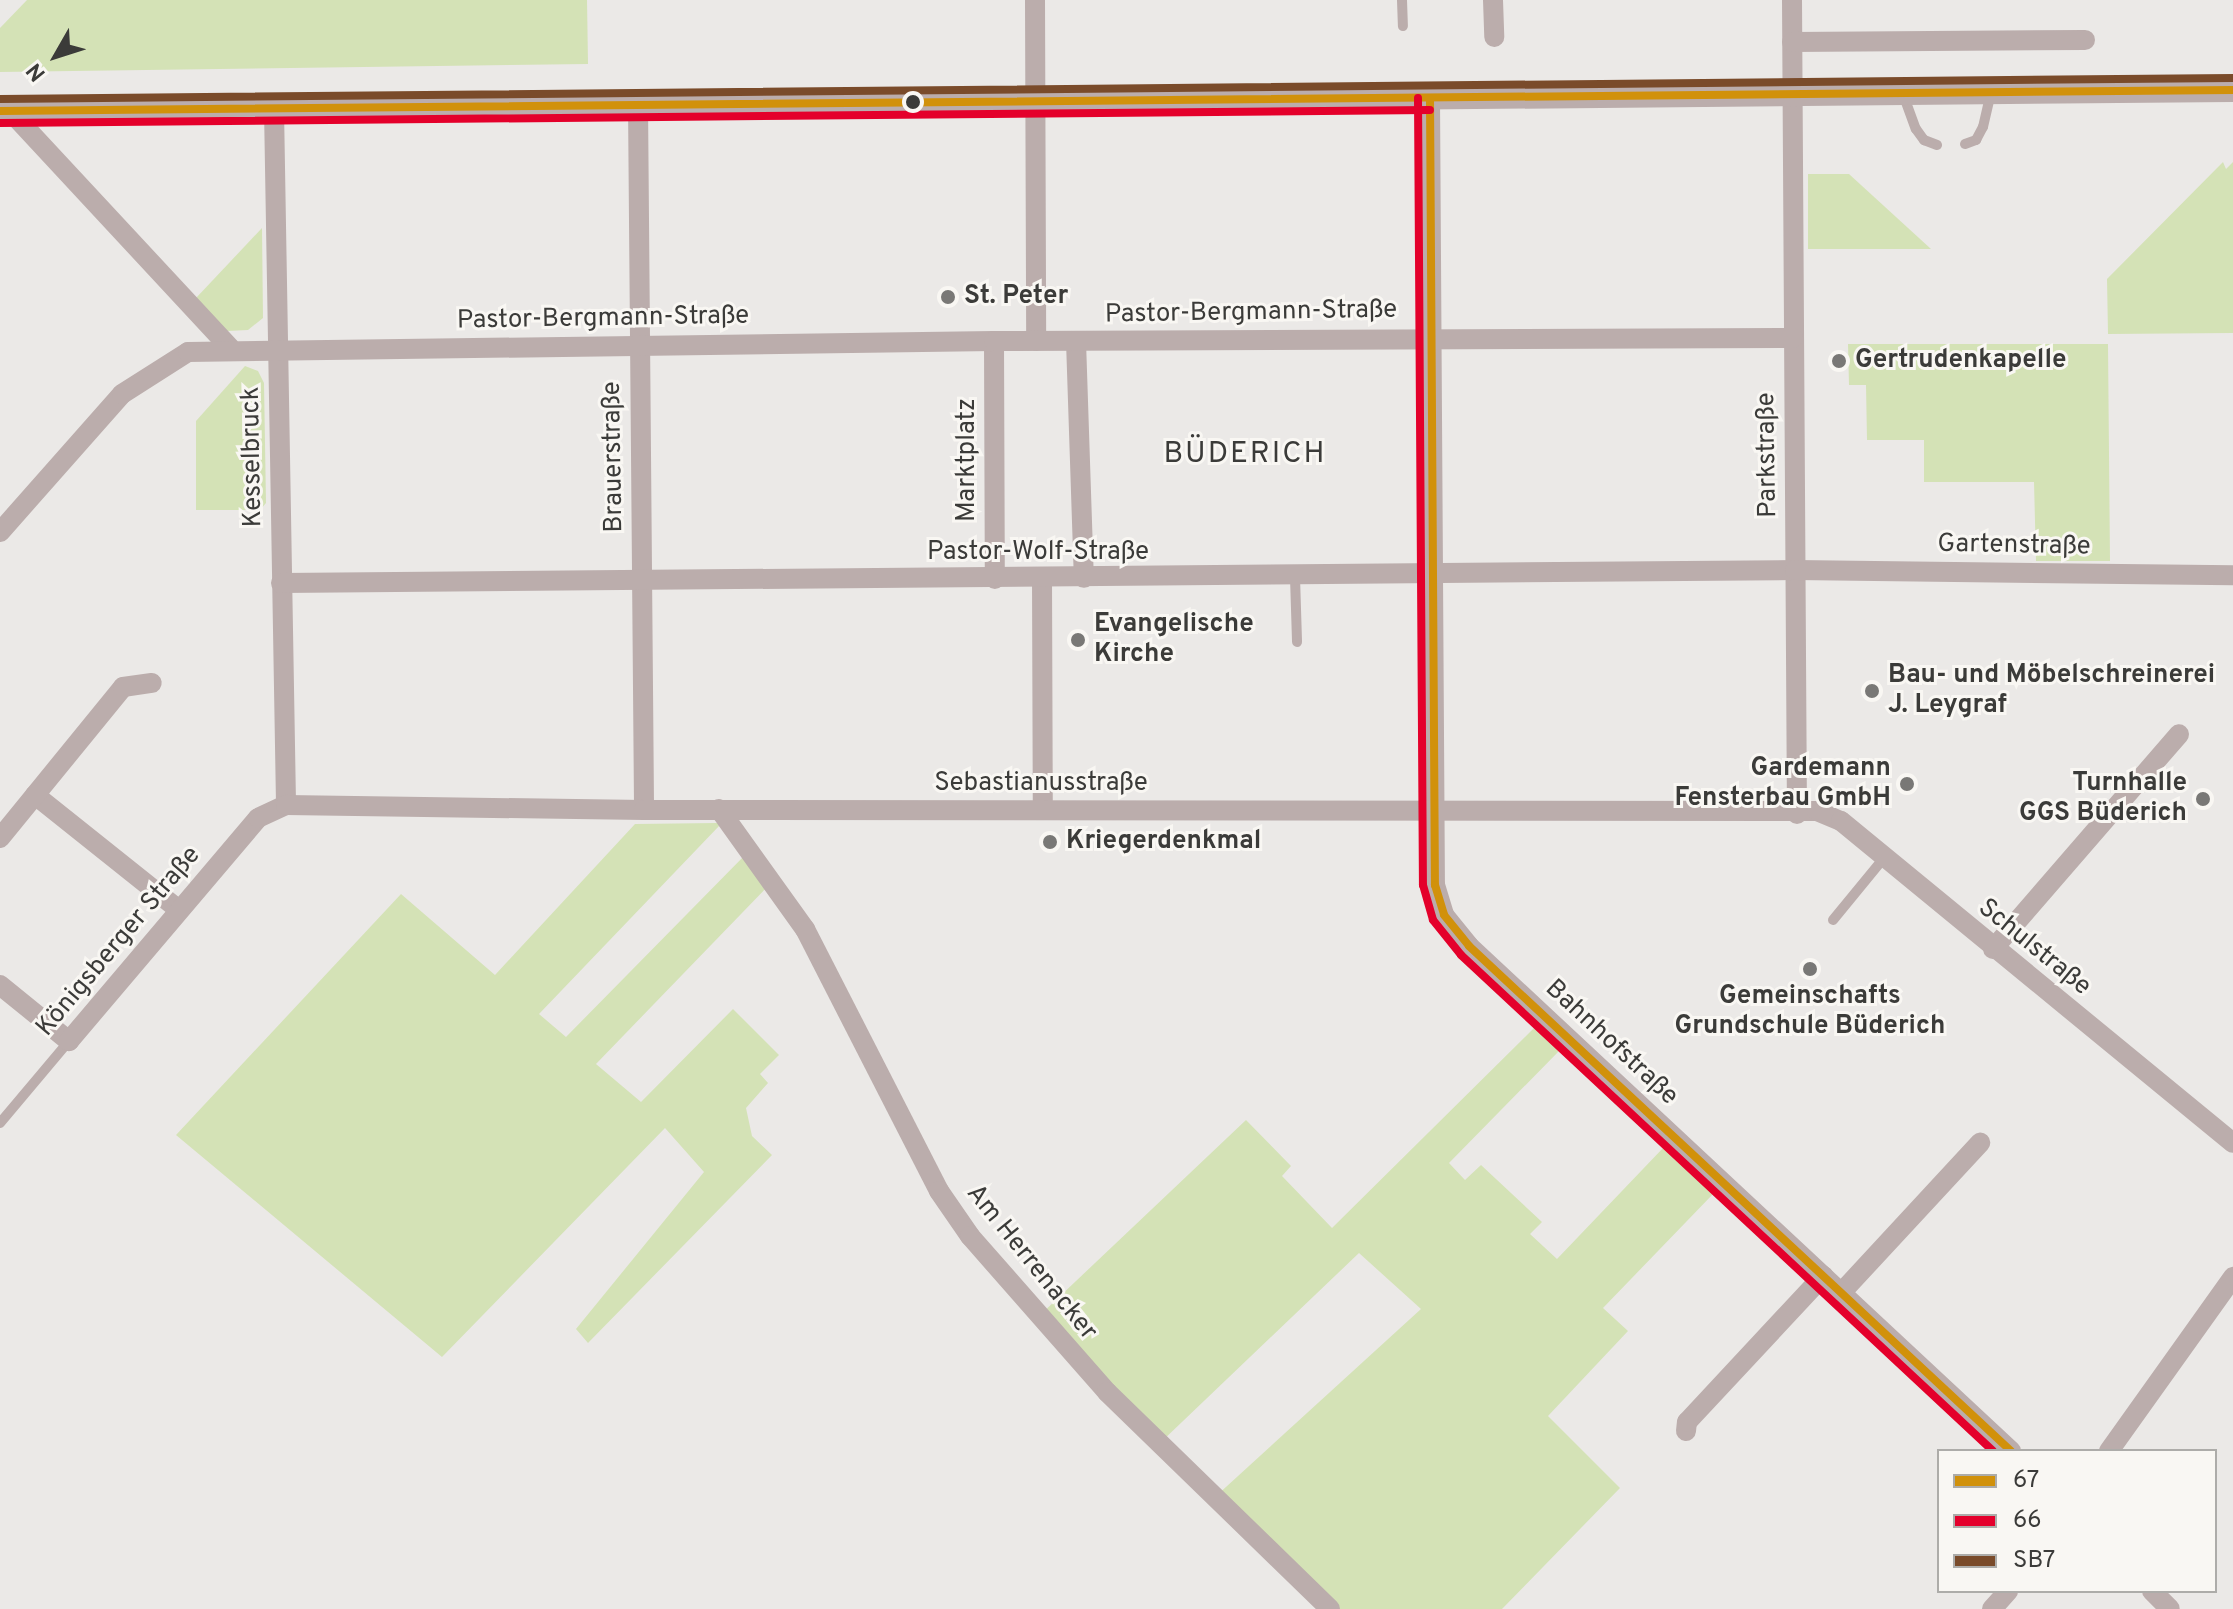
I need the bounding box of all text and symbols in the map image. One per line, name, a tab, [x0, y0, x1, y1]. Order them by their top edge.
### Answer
north arrow	[16, 16, 96, 96]
text: N	[22, 57, 52, 86]
unlabelled marker	[905, 94, 921, 110]
place label: St. Peter	[964, 281, 1068, 313]
marker: St. Peter	[939, 288, 957, 306]
street label: Pastor-Bergmann-Straße	[1105, 295, 1397, 331]
street label: Pastor-Bergmann-Straße	[457, 301, 749, 337]
place label: Gertrudenkapelle	[1855, 345, 2066, 377]
marker: Gertrudenkapelle	[1830, 352, 1848, 370]
street label: Brauerstraße	[597, 381, 631, 533]
street label: Kesselbruck	[236, 386, 270, 528]
street label: Parkstraße	[1751, 392, 1785, 518]
street label: Marktplatz	[952, 398, 984, 522]
district label: BÜDERICH	[1164, 437, 1326, 473]
street label: Gartenstraße	[1937, 529, 2091, 563]
street label: Pastor-Wolf-Straße	[927, 537, 1149, 569]
place label: Evangelische Kirche	[1094, 609, 1254, 670]
marker: Evangelische Kirche	[1069, 631, 1087, 649]
place label: Bau- und Möbelschreinerei J. Leygraf	[1888, 660, 2215, 722]
marker: Bau- und Möbelschreinerei J. Leygraf	[1863, 682, 1881, 700]
place label: Gardemann Fensterbau GmbH	[1675, 753, 1891, 814]
street label: Sebastianusstraße	[934, 768, 1148, 800]
place label: Turnhalle GGS Büderich	[2019, 768, 2187, 830]
marker: Gardemann Fensterbau GmbH	[1898, 775, 1916, 793]
marker: Turnhalle GGS Büderich	[2194, 790, 2212, 808]
place label: Kriegerdenkmal	[1066, 826, 1261, 858]
marker: Kriegerdenkmal	[1041, 833, 1059, 851]
street label: Königsberger Straße	[30, 841, 208, 1043]
street label: Schulstraße	[1971, 893, 2097, 1003]
marker: Gemeinschafts Grundschule Büderich	[1801, 960, 1819, 978]
street label: Bahnhofstraße	[1538, 974, 1684, 1112]
place label: Gemeinschafts Grundschule Büderich	[1675, 981, 1945, 1042]
street label: Am Herrenacker	[959, 1179, 1103, 1347]
legend	[1937, 1449, 2217, 1593]
text: 67	[2013, 1466, 2039, 1496]
text: 66	[2013, 1506, 2042, 1536]
text: SB7	[2013, 1546, 2055, 1576]

